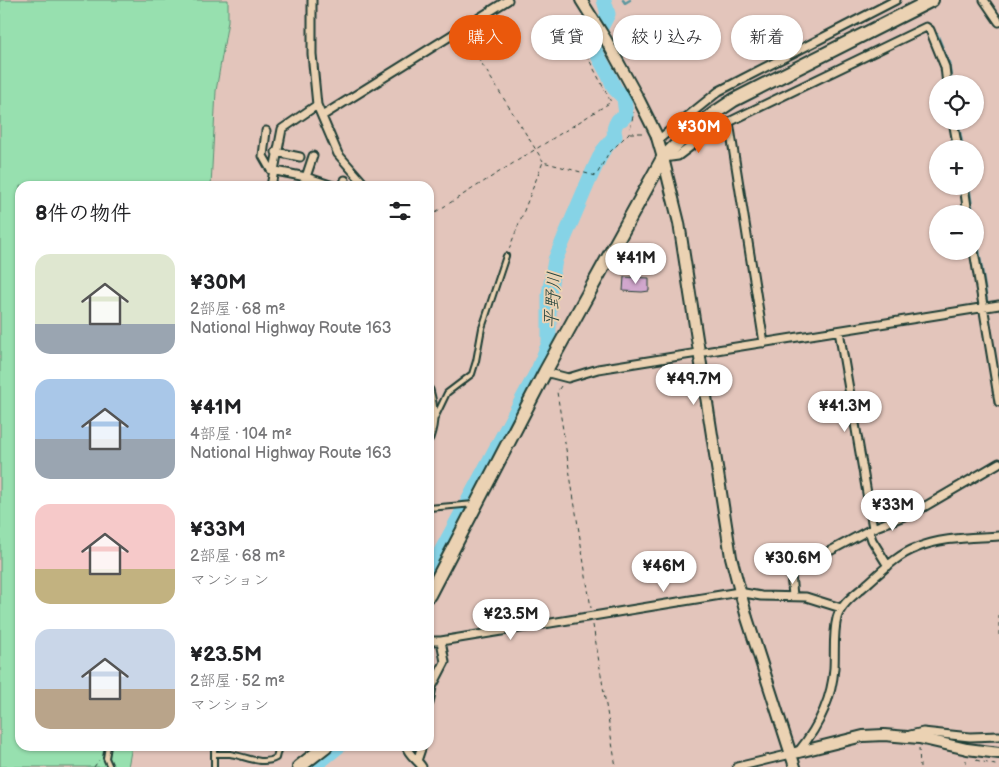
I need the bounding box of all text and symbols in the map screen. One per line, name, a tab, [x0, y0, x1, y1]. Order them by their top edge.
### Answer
chip: 購入	[449, 15, 521, 60]
chip: 賃貸	[531, 15, 603, 60]
chip: 絞り込み	[613, 15, 721, 60]
chip: 新着	[731, 15, 803, 60]
map controls	[929, 75, 984, 260]
button: locate	[929, 75, 984, 130]
pin: ¥30M	[669, 112, 729, 154]
text: ¥30M	[678, 118, 720, 137]
button: +	[929, 140, 984, 195]
icon: filters	[386, 197, 414, 225]
text: 8件の物件	[35, 201, 132, 226]
button: −	[929, 205, 984, 260]
pin: ¥41M	[606, 242, 666, 285]
text: ¥41M	[616, 249, 656, 268]
text: ¥30M	[190, 270, 246, 295]
water label: 平野川	[540, 271, 567, 329]
icon: home	[75, 274, 135, 334]
text: 2部屋 · 68 m²	[190, 300, 285, 319]
text: National Highway Route 163	[190, 319, 392, 338]
pin: ¥49.7M	[653, 364, 735, 406]
text: ¥49.7M	[667, 370, 721, 389]
pin: ¥41.3M	[804, 390, 886, 433]
text: ¥41M	[190, 395, 242, 420]
text: ¥41.3M	[819, 397, 871, 416]
icon: home	[75, 399, 135, 459]
text: 4部屋 · 104 m²	[190, 425, 292, 444]
text: National Highway Route 163	[190, 444, 392, 463]
pin: ¥33M	[863, 490, 923, 532]
text: ¥33M	[872, 496, 914, 515]
text: ¥33M	[190, 517, 246, 542]
icon: home	[75, 524, 135, 584]
pin: ¥30.6M	[752, 542, 834, 585]
text: 2部屋 · 68 m²	[190, 547, 285, 566]
text: ¥30.6M	[765, 549, 821, 568]
pin: ¥46M	[634, 550, 694, 593]
text: ¥46M	[643, 557, 685, 576]
text: マンション	[190, 571, 269, 590]
pin: ¥23.5M	[470, 598, 552, 641]
text: ¥23.5M	[484, 605, 538, 624]
text: ¥23.5M	[190, 642, 262, 667]
icon: home	[75, 649, 135, 709]
text: 2部屋 · 52 m²	[190, 672, 285, 691]
text: マンション	[190, 696, 269, 715]

